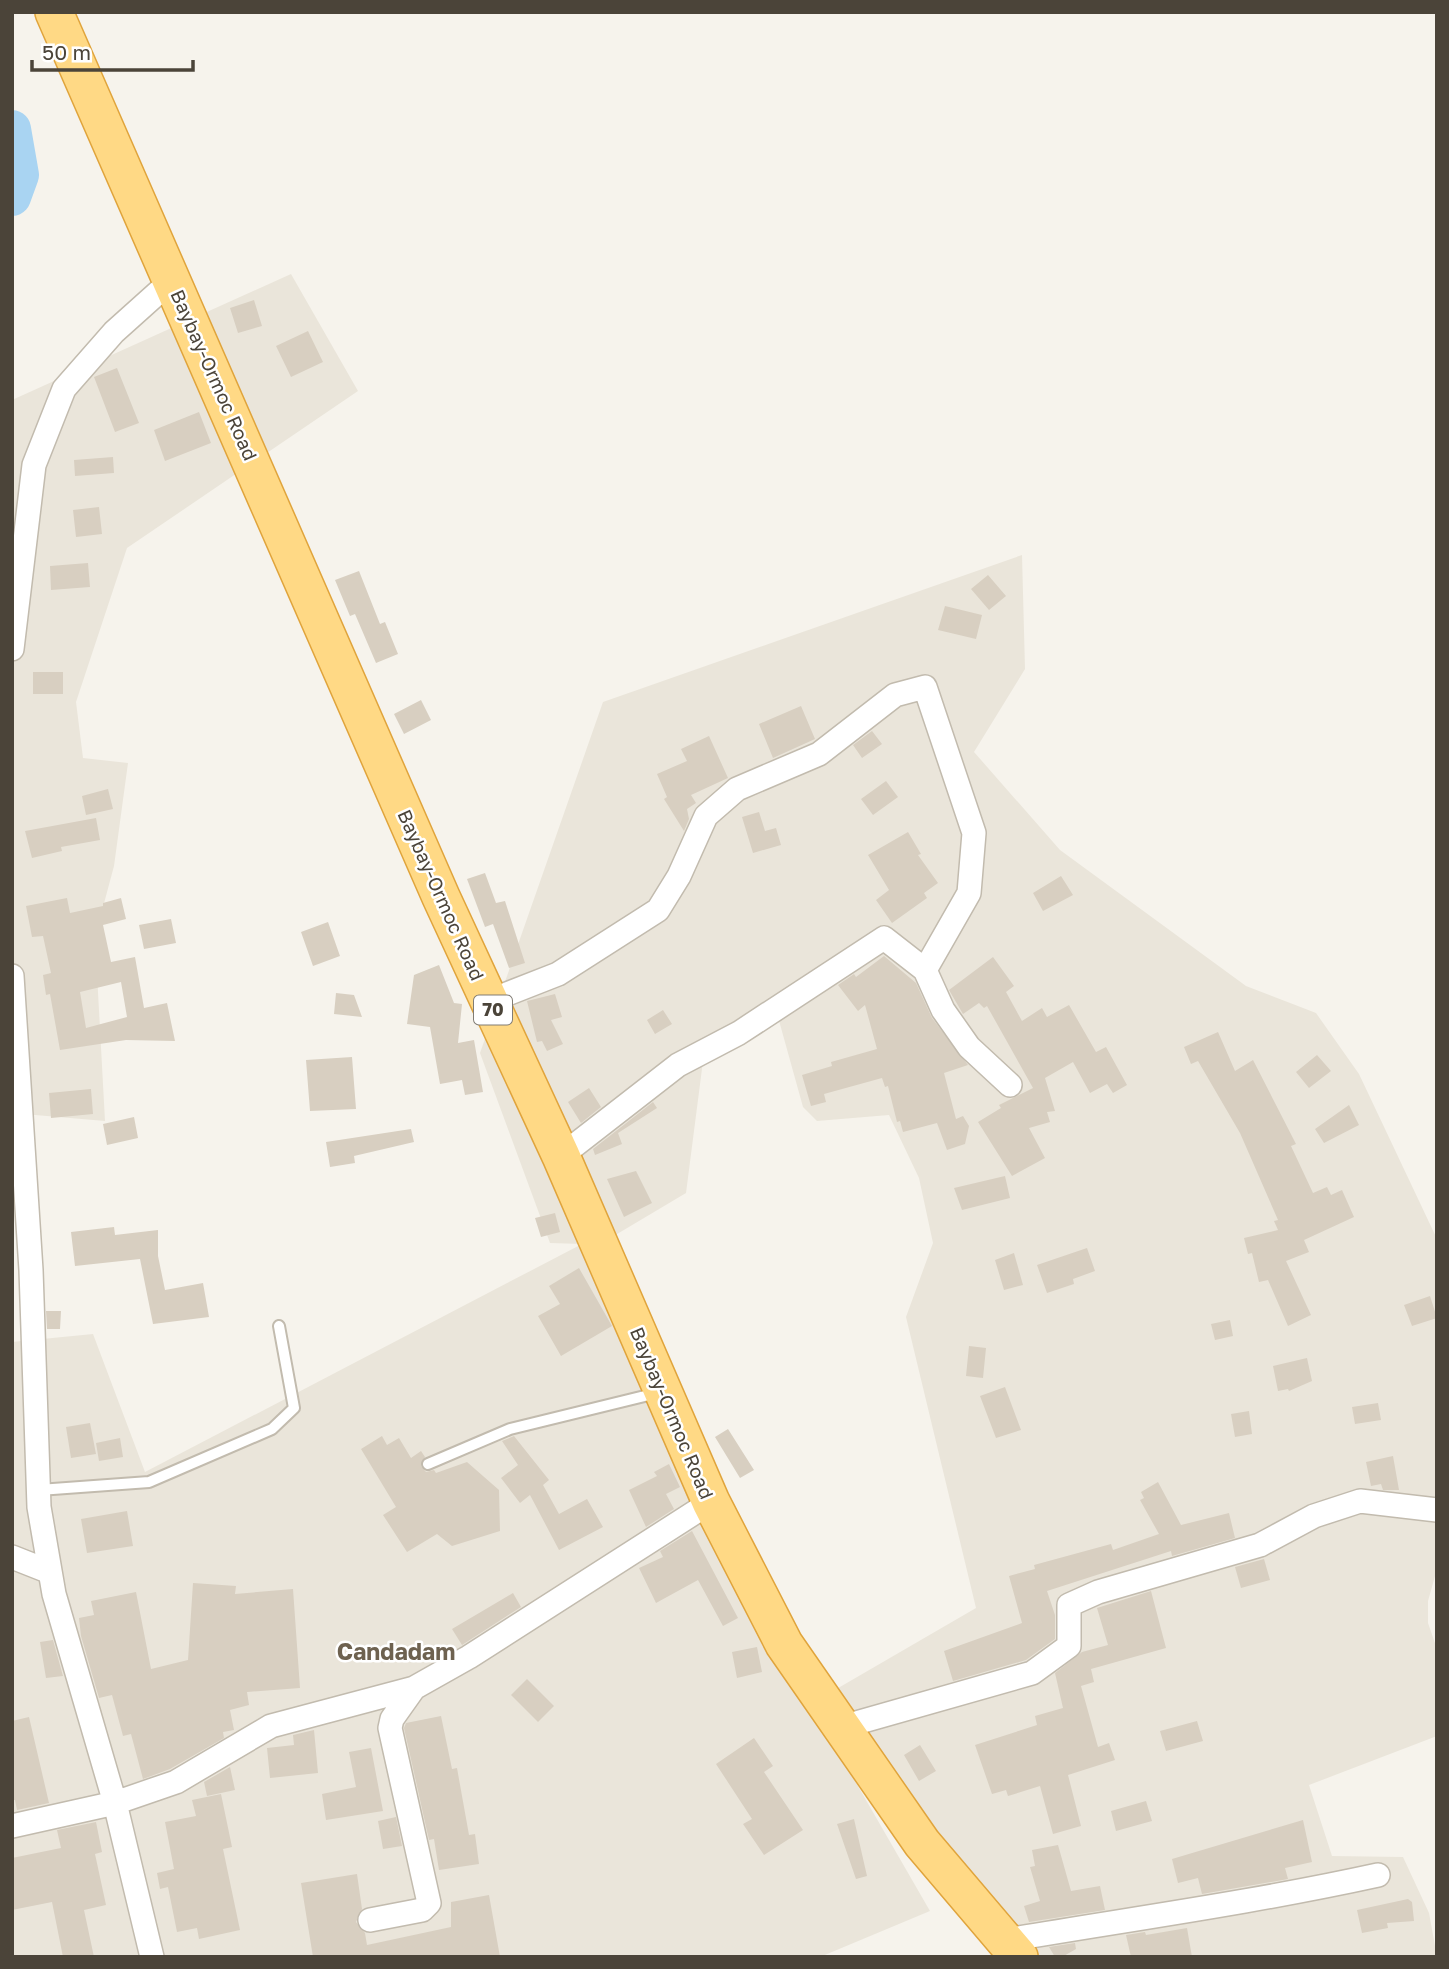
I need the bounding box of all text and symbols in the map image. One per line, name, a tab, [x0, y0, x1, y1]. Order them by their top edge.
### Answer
scale bar	[32, 28, 192, 72]
text: 50 m	[42, 39, 91, 65]
street label: Baybay-Ormoc Road	[166, 286, 263, 464]
street label: Baybay-Ormoc Road	[393, 806, 490, 984]
road number: 70	[474, 995, 512, 1024]
street label: Baybay-Ormoc Road	[626, 1323, 719, 1502]
district label: Candadam	[337, 1637, 455, 1665]

